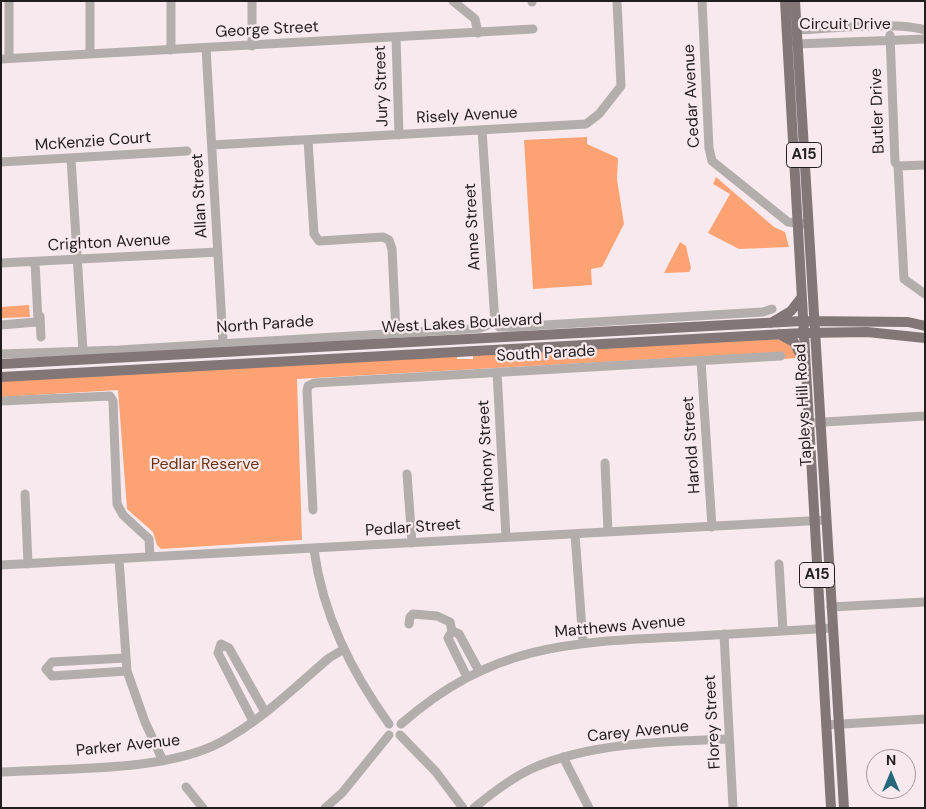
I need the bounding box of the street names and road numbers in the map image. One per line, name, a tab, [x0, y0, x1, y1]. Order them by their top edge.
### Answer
street label: Circuit Drive	[799, 15, 891, 35]
street label: George Street	[215, 18, 319, 42]
street label: Cedar Avenue	[680, 44, 704, 148]
street label: Jury Street	[371, 45, 393, 127]
street label: Butler Drive	[867, 68, 889, 154]
street label: Risely Avenue	[416, 104, 518, 128]
street label: McKenzie Court	[34, 128, 152, 156]
road number: A15	[786, 142, 822, 168]
street label: Allan Street	[188, 153, 212, 239]
street label: Anne Street	[461, 183, 485, 271]
street label: Crighton Avenue	[47, 230, 171, 256]
street label: West Lakes Boulevard	[381, 310, 543, 338]
street label: North Parade	[216, 312, 314, 338]
street label: South Parade	[496, 342, 596, 366]
street label: Tapleys Hill Road	[791, 343, 817, 467]
street label: Harold Street	[679, 395, 705, 495]
street label: Anthony Street	[474, 399, 500, 513]
street label: Pedlar Street	[365, 515, 461, 541]
road number: A15	[800, 562, 834, 588]
street label: Matthews Avenue	[554, 612, 686, 642]
street label: Florey Street	[701, 674, 725, 770]
street label: Carey Avenue	[586, 717, 690, 747]
street label: Parker Avenue	[75, 731, 181, 761]

